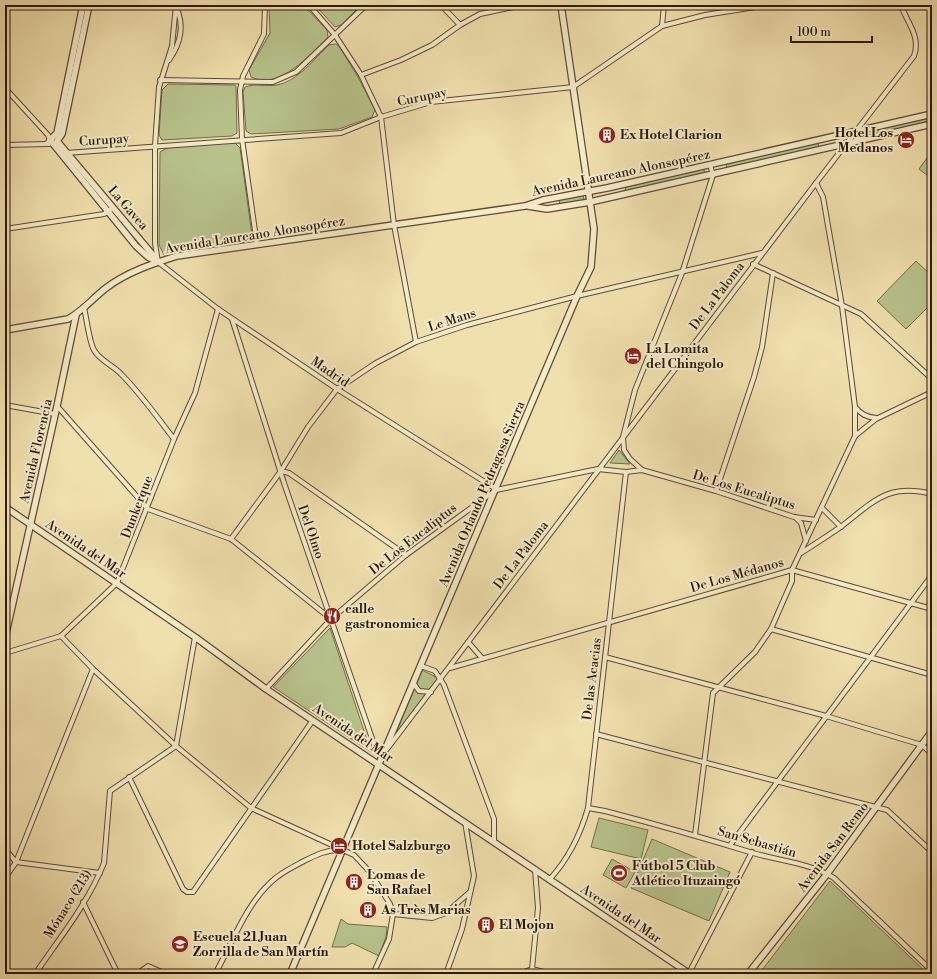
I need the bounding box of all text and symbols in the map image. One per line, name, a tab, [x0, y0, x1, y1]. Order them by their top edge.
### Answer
scale bar	[791, 18, 872, 44]
text: 100 m	[797, 25, 831, 40]
street label: Curupay	[396, 84, 449, 110]
building icon: Ex Hotel Clarion	[597, 125, 617, 145]
place label: Hotel Los Medanos	[835, 125, 893, 156]
place label: Ex Hotel Clarion	[620, 127, 722, 143]
street label: Curupay	[78, 130, 130, 150]
hotel icon: Hotel Los Medanos	[896, 130, 916, 150]
street label: Avenida Laureano Alonsopérez	[529, 146, 712, 200]
street label: La Gavea	[104, 183, 152, 234]
street label: Avenida Laureano Alonsopérez	[163, 213, 346, 257]
street label: De La Paloma	[686, 258, 748, 333]
street label: Le Mans	[426, 305, 478, 335]
place label: La Lomita del Chingolo	[646, 341, 724, 372]
hotel icon: La Lomita del Chingolo	[623, 346, 643, 366]
street label: Madrid	[308, 353, 353, 391]
street label: Avenida Florencia	[16, 397, 56, 506]
street label: Avenida Orlando Pedragosa Sierra	[435, 398, 529, 590]
street label: De Los Eucaliptus	[691, 467, 798, 513]
street label: Dunkerque	[118, 473, 156, 541]
street label: De Los Eucaliptus	[366, 500, 460, 578]
street label: Del Olmo	[294, 503, 328, 561]
street label: Avenida del Mar	[42, 516, 130, 582]
street label: De La Paloma	[490, 517, 552, 592]
street label: De Los Médanos	[688, 554, 786, 596]
place label: calle gastronomica	[345, 601, 430, 632]
restaurant icon: calle gastronomica	[322, 606, 342, 626]
street label: De las Acacias	[579, 637, 605, 721]
street label: Avenida del Mar	[309, 700, 397, 766]
street label: Avenida San Remo	[793, 799, 872, 896]
street label: San Sebastián	[716, 823, 799, 861]
hotel icon: Hotel Salzburgo	[329, 836, 349, 856]
place label: Hotel Salzburgo	[352, 838, 451, 854]
place label: Fútbol 5 Club Atlético Ituzaingó	[631, 858, 741, 889]
sports icon: Fútbol 5 Club Atlético Ituzaingó	[609, 863, 629, 883]
street label: Mónaco (213)	[41, 867, 95, 941]
place label: Lomas de San Rafael	[367, 867, 432, 898]
building icon: Lomas de San Rafael	[344, 872, 364, 892]
street label: Avenida del Mar	[577, 881, 665, 947]
building icon: As Très Marias	[358, 900, 378, 920]
place label: As Très Marias	[380, 902, 471, 918]
building icon: El Mojon	[476, 915, 496, 935]
place label: El Mojon	[499, 917, 554, 933]
place label: Escuela 21 Juan Zorrilla de San Martín	[193, 929, 329, 960]
school or university icon: Escuela 21 Juan Zorrilla de San Martín	[170, 934, 190, 954]

